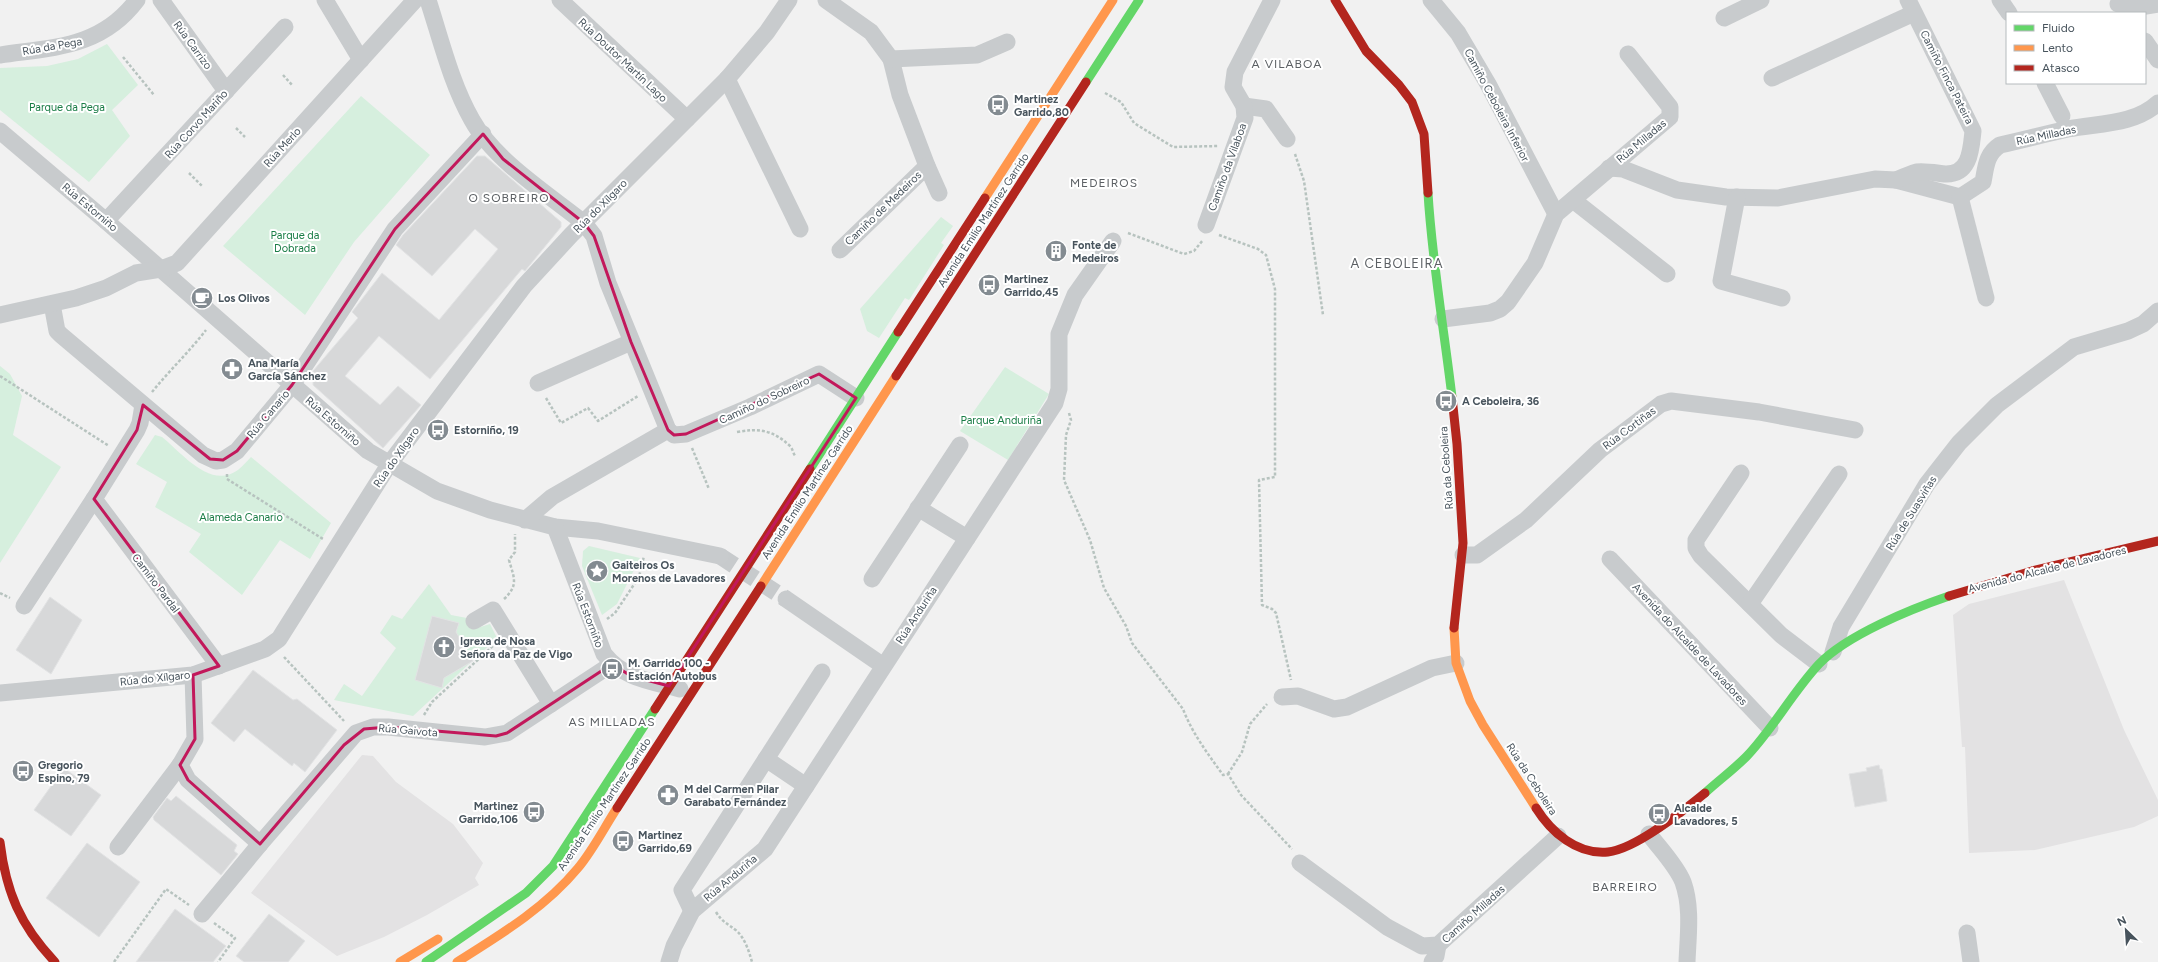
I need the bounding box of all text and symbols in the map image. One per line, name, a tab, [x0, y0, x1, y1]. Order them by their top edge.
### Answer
legend	[2006, 12, 2146, 84]
street label: Rúa Doutor Martín Lago	[576, 16, 670, 105]
street label: Rúa Carrizo	[171, 19, 215, 72]
text: Fluido	[2042, 21, 2075, 35]
street label: Camiño Finca Pateira	[1917, 28, 1976, 126]
street label: Rúa da Pega	[21, 35, 83, 58]
text: Lento	[2042, 41, 2073, 55]
street label: Camiño Ceboleira Inferior	[1461, 47, 1532, 164]
district label: A VILABOA	[1252, 57, 1322, 71]
text: Atasco	[2042, 61, 2080, 75]
street label: Rúa Corvo Mariño	[162, 87, 231, 161]
bus stop icon: Martinez Garrido,80	[985, 92, 1011, 118]
place label: Martinez Garrido,80	[1014, 93, 1069, 119]
park label: Parque da Pega	[29, 101, 105, 114]
street label: Rúa Milladas	[1614, 117, 1669, 166]
street label: Camiño da Vilaboa	[1206, 122, 1249, 213]
street label: Rúa Milladas	[2015, 123, 2077, 148]
street label: Rúa Merlo	[261, 125, 304, 170]
street label: Avenida Emilio Martínez Garrido	[935, 151, 1032, 290]
street label: Camiño de Medeiros	[842, 168, 924, 248]
district label: MEDEIROS	[1070, 176, 1138, 190]
street label: Rúa do Xílgaro	[571, 177, 630, 236]
street label: Rúa Estorniño	[59, 180, 120, 234]
district label: O SOBREIRO	[469, 191, 549, 205]
park label: Parque da Dobrada	[271, 229, 319, 255]
building icon: Fonte de Medeiros	[1043, 238, 1069, 264]
place label: Fonte de Medeiros	[1072, 239, 1119, 265]
district label: A CEBOLEIRA	[1350, 256, 1444, 271]
bus stop icon: Martinez Garrido,45	[976, 272, 1002, 298]
place label: Martinez Garrido,45	[1004, 273, 1058, 299]
cafe icon: Los Olivos	[189, 285, 215, 311]
place label: Los Olivos	[218, 292, 270, 305]
pharmacy icon: Ana María García Sánchez	[219, 356, 245, 382]
place label: Ana María García Sánchez	[248, 357, 326, 383]
street label: Camiño do Sobreiro	[717, 374, 811, 427]
street label: Rúa Canario	[244, 387, 292, 441]
bus stop icon: A Ceboleira, 36	[1433, 388, 1459, 414]
street label: Rúa Estorniño	[303, 394, 363, 449]
place label: A Ceboleira, 36	[1462, 395, 1540, 408]
street label: Rúa Cortiñas	[1600, 404, 1658, 453]
park label: Parque Anduriña	[961, 414, 1042, 427]
bus stop icon: Estorniño, 19	[425, 417, 451, 443]
street label: Avenida Emilio Martínez Garrido	[759, 423, 856, 562]
place label: Estorniño, 19	[454, 424, 519, 437]
street label: Rúa do Xílgaro	[371, 425, 422, 490]
street label: Rúa da Ceboleira	[1437, 426, 1456, 510]
street label: Rúa de Suasviñas	[1883, 474, 1940, 553]
park label: Alameda Canario	[199, 511, 283, 524]
street label: Avenida do Alcalde de Lavadores	[1967, 544, 2127, 595]
street label: Camiño Pardal	[129, 551, 182, 615]
place icon: Gaiteiros Os Morenos de Lavadores	[584, 558, 610, 584]
place label: Gaiteiros Os Morenos de Lavadores	[612, 559, 725, 585]
street label: Rúa Estorniño	[569, 581, 606, 649]
street label: Avenida do Alcalde de Lavadores	[1630, 581, 1750, 708]
street label: Rúa Anduriña	[893, 584, 940, 646]
church icon: Igrexa de Nosa Señora da Paz de Vigo	[431, 634, 457, 660]
place label: Igrexa de Nosa Señora da Paz de Vigo	[460, 635, 573, 661]
bus stop icon: M. Garrido 100 - Estación Autobus	[599, 656, 625, 682]
place label: M. Garrido 100 - Estación Autobus	[628, 657, 717, 683]
street label: Rúa do Xílgaro	[119, 668, 191, 689]
district label: AS MILLADAS	[568, 715, 656, 729]
street label: Rúa Gaivota	[378, 721, 438, 740]
street label: Avenida Emilio Martínez Garrido	[555, 735, 654, 873]
street label: Rúa da Ceboleira	[1503, 741, 1560, 818]
bus stop icon: Gregorio Espino, 79	[10, 758, 36, 784]
place label: Gregorio Espino, 79	[38, 759, 90, 785]
pharmacy icon: M del Carmen Pilar Garabato Fernández	[655, 782, 681, 808]
place label: M del Carmen Pilar Garabato Fernández	[684, 783, 786, 809]
bus stop icon: Martinez Garrido,106	[521, 799, 547, 825]
place label: Martinez Garrido,106	[459, 800, 519, 826]
bus stop icon: Alcalde Lavadores, 5	[1646, 801, 1672, 827]
place label: Alcalde Lavadores, 5	[1674, 802, 1738, 828]
bus stop icon: Martinez Garrido,69	[610, 828, 636, 854]
place label: Martinez Garrido,69	[638, 829, 692, 855]
street label: Rúa Anduriña	[701, 852, 760, 904]
district label: BARREIRO	[1592, 880, 1658, 894]
street label: Camiño Milladas	[1439, 883, 1507, 946]
north arrow	[2106, 910, 2146, 950]
text: N	[2115, 914, 2129, 929]

